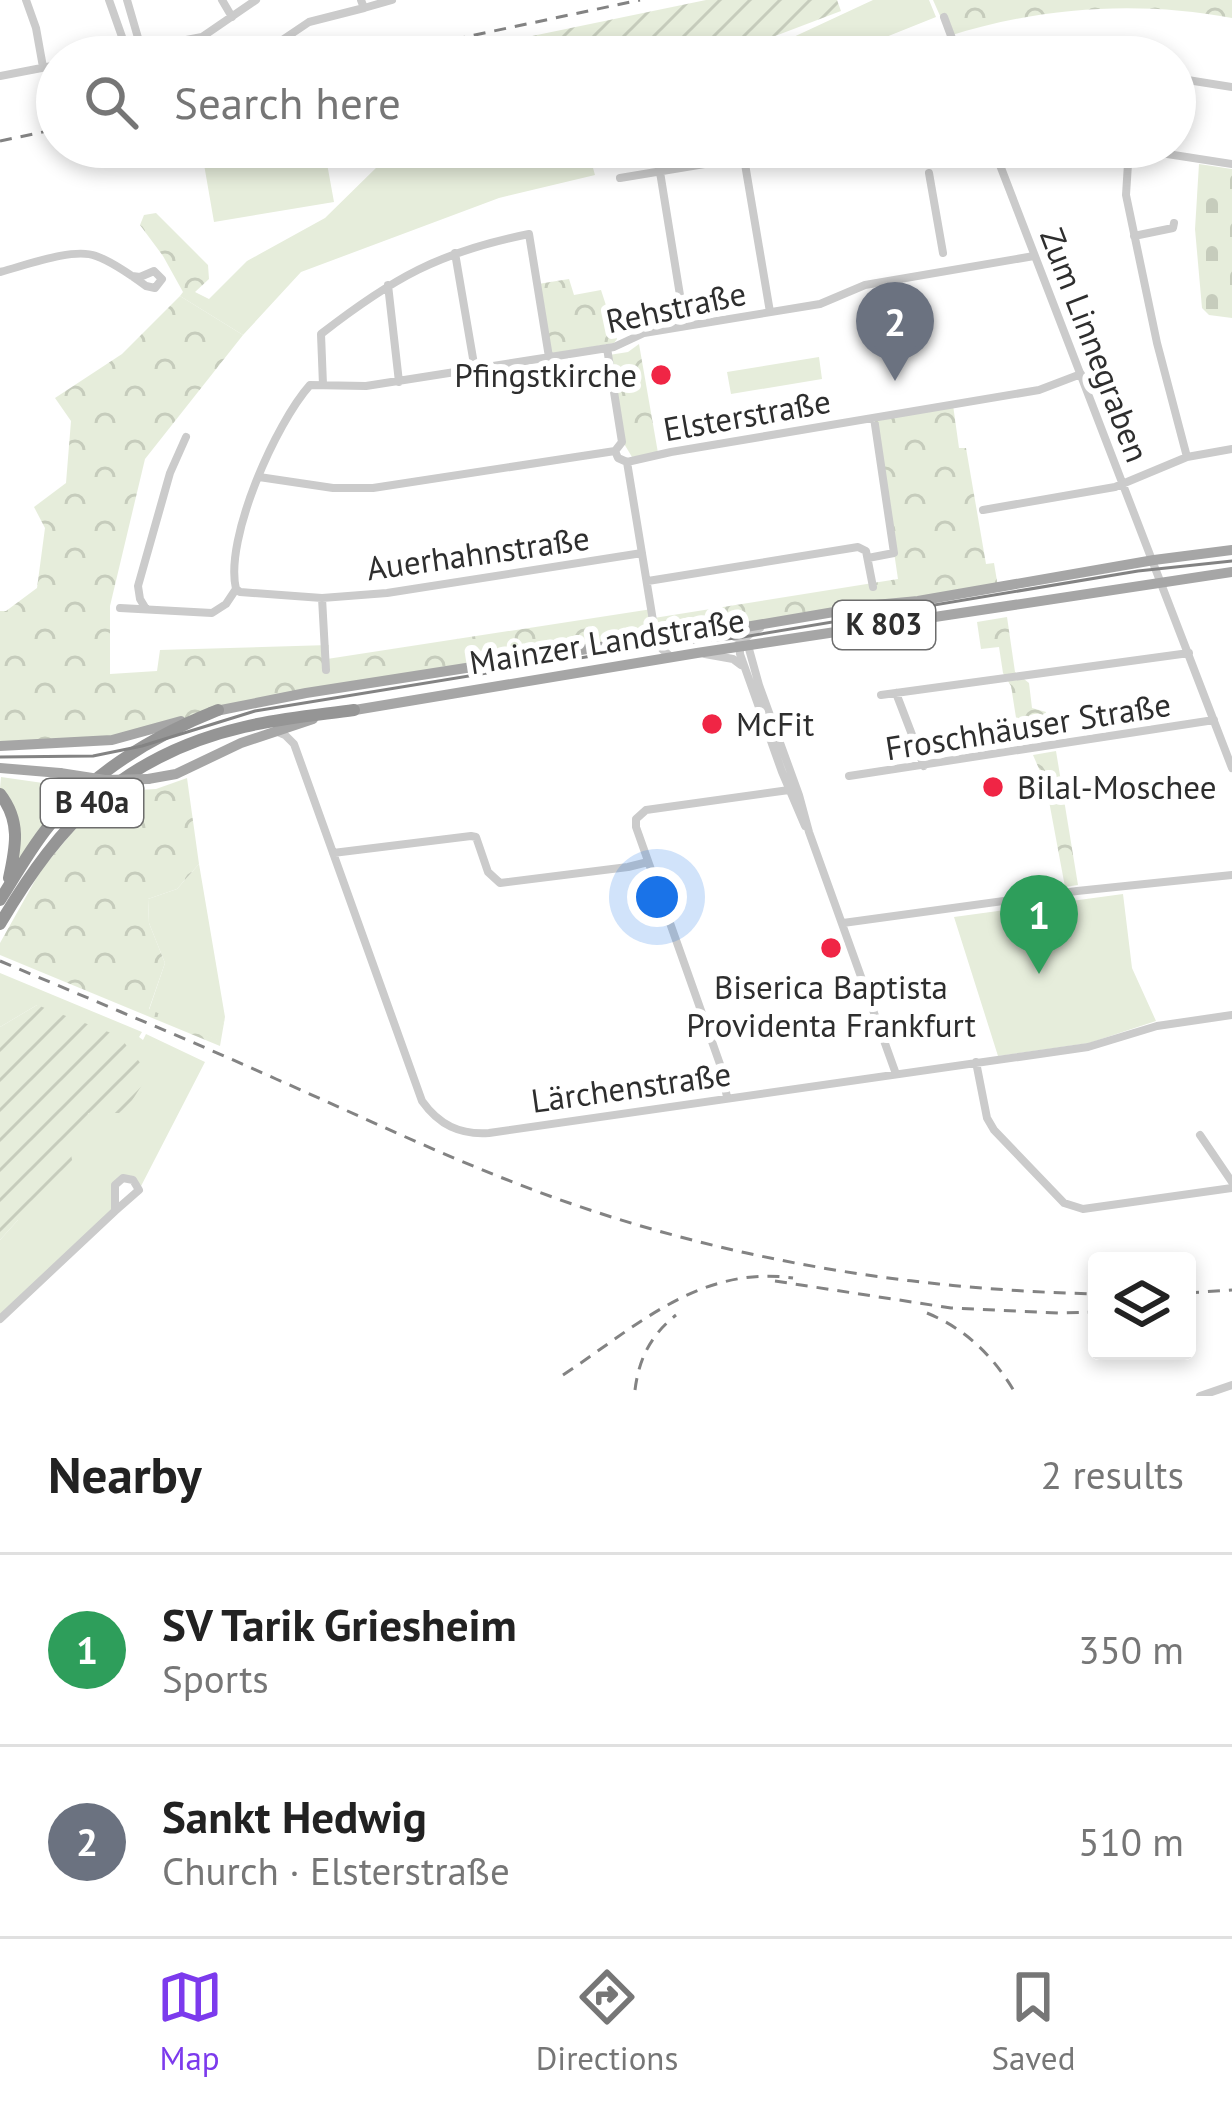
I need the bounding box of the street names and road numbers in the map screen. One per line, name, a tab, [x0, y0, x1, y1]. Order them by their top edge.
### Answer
street label: Zum Linnegraben	[1031, 222, 1160, 468]
street label: Rehstraße	[602, 271, 750, 342]
street label: Elsterstraße	[660, 379, 834, 450]
street label: Auerhahnstraße	[364, 516, 592, 589]
street label: Mainzer Landstraße	[466, 598, 748, 683]
road number: K 803	[833, 601, 935, 649]
street label: Froschhäuser Straße	[882, 682, 1174, 769]
road number: B 40a	[41, 779, 143, 827]
street label: Lärchenstraße	[528, 1051, 734, 1122]

